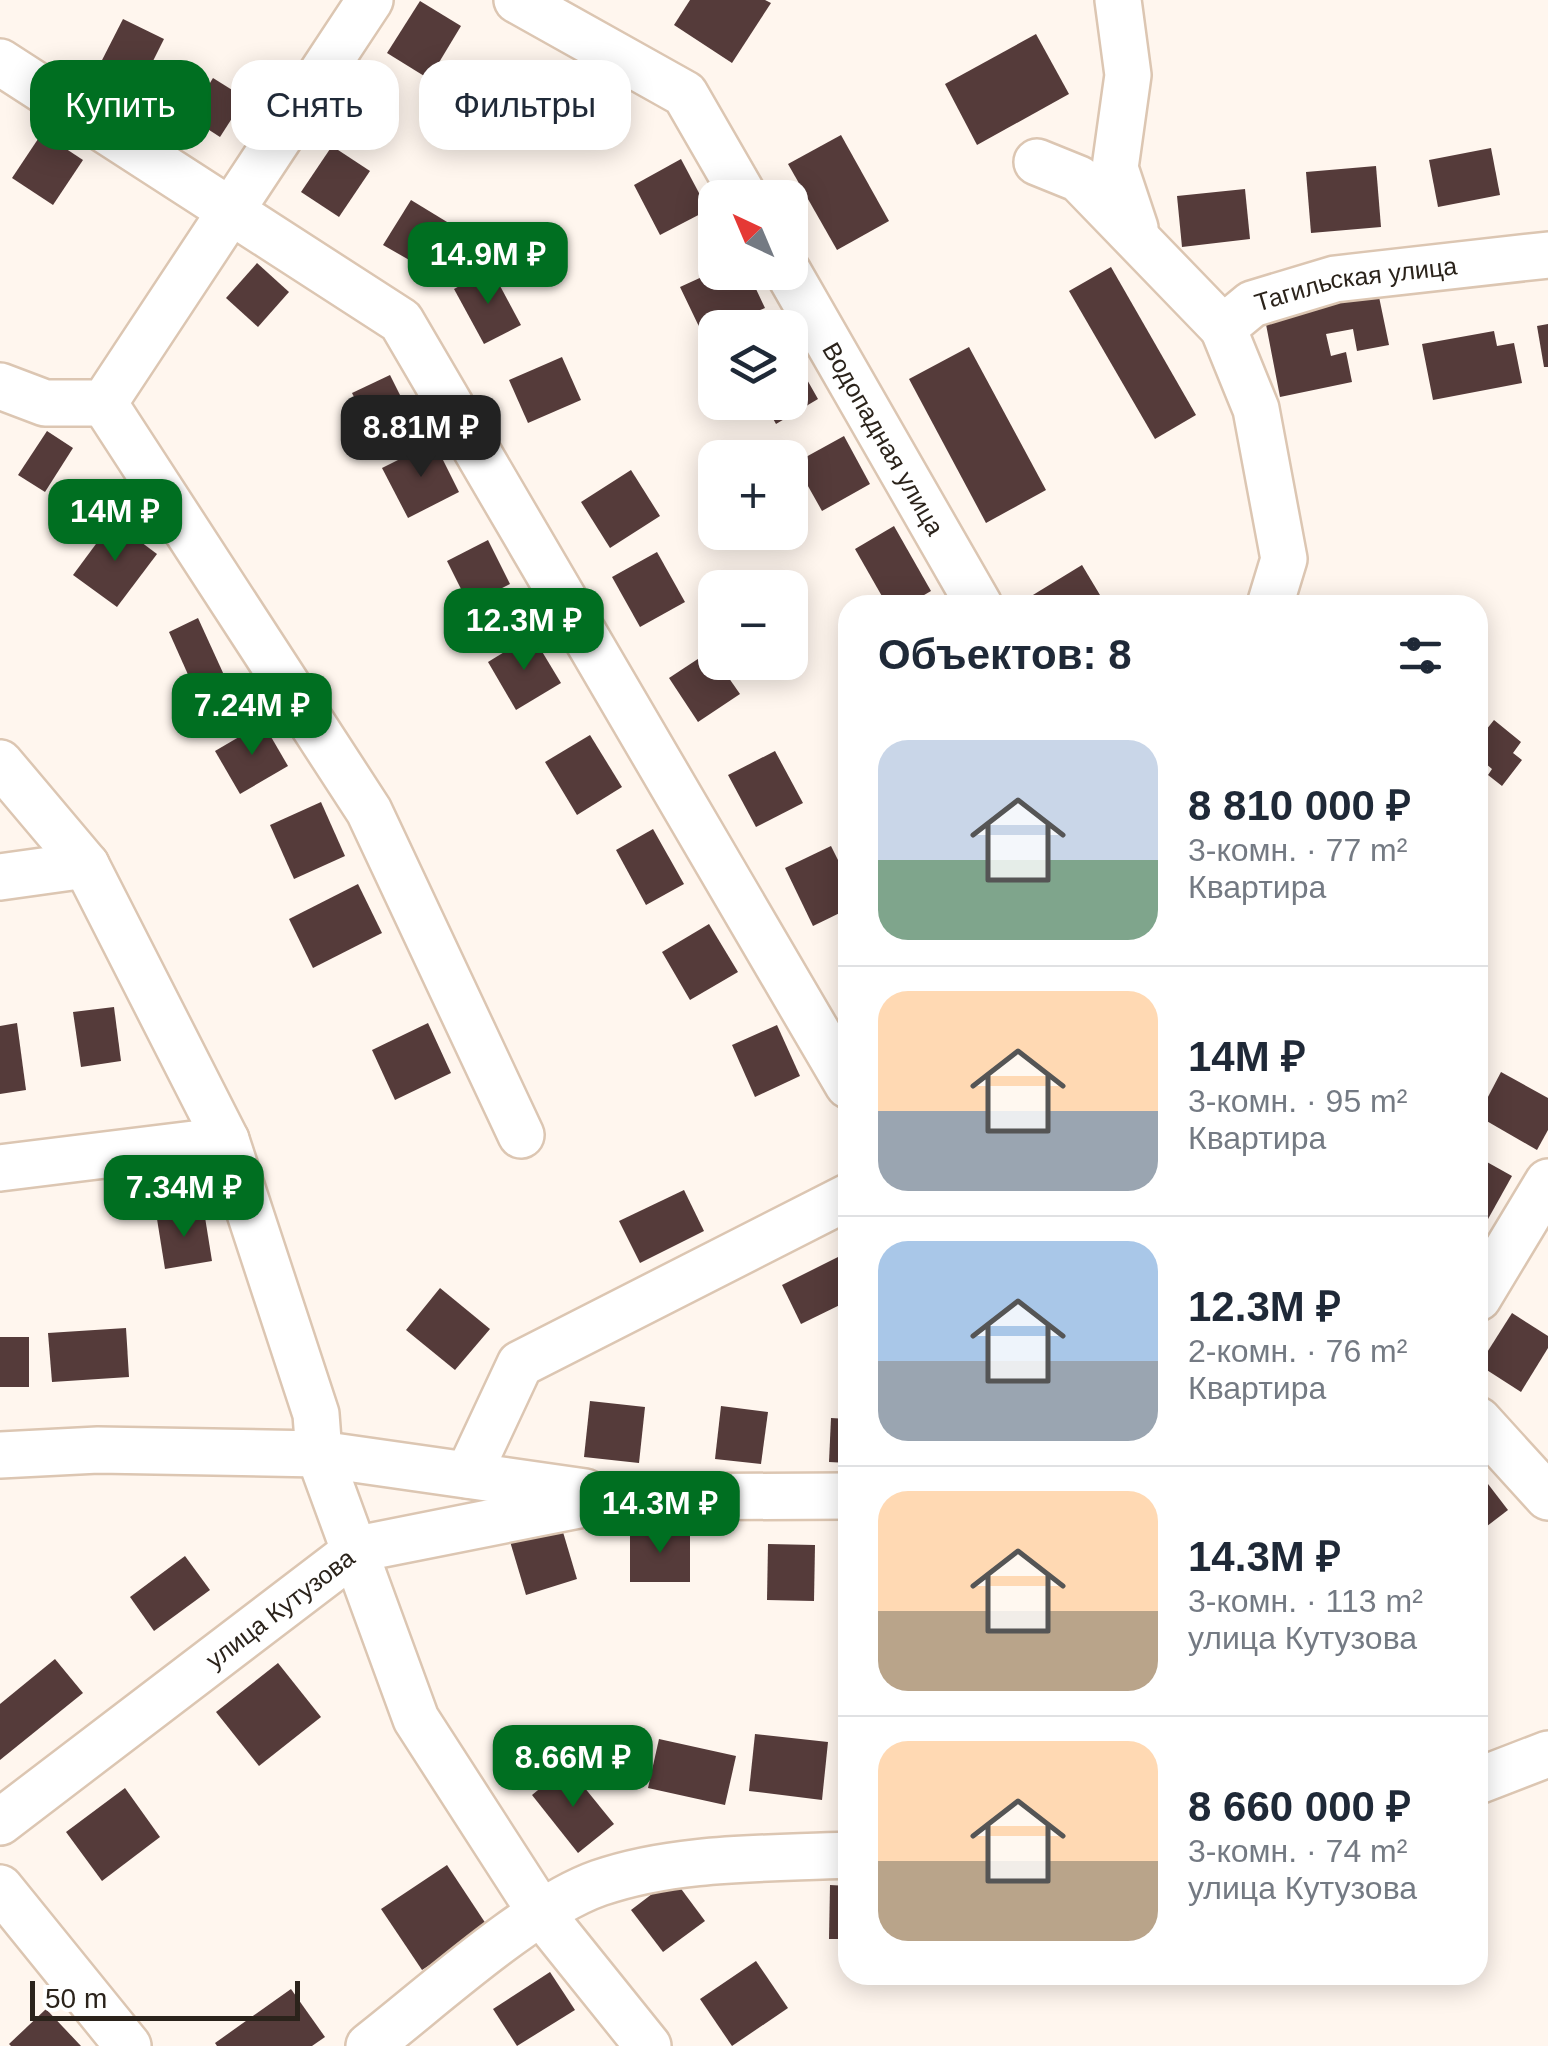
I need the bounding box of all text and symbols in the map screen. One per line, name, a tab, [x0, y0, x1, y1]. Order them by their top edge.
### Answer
chip: Купить	[30, 60, 211, 150]
chip: Снять	[231, 60, 399, 150]
chip: Фильтры	[419, 60, 631, 150]
north arrow	[698, 180, 808, 290]
map controls	[698, 180, 808, 680]
pin: 14.9M ₽	[396, 222, 580, 307]
text: 14.9M ₽	[430, 236, 546, 272]
street label: Тагильская улица	[1251, 251, 1458, 316]
button: layers	[698, 310, 808, 420]
street label: Водопадная улица	[817, 337, 950, 540]
pin: 8.81M ₽	[329, 395, 513, 480]
text: 8.81M ₽	[363, 409, 479, 445]
button: +	[698, 440, 808, 550]
pin: 14M ₽	[45, 479, 185, 564]
text: 14M ₽	[70, 493, 160, 529]
button: −	[698, 570, 808, 680]
pin: 12.3M ₽	[432, 588, 616, 673]
text: 12.3M ₽	[466, 602, 582, 638]
icon: filters	[1393, 628, 1448, 683]
text: Объектов: 8	[878, 631, 1132, 678]
pin: 7.24M ₽	[160, 673, 344, 758]
text: 7.24M ₽	[194, 687, 310, 723]
icon: home	[958, 780, 1078, 900]
text: 8 810 000 ₽	[1188, 782, 1411, 829]
text: 3-комн. · 77 m²	[1188, 832, 1407, 868]
text: Квартира	[1188, 869, 1326, 905]
icon: home	[958, 1031, 1078, 1151]
text: 14M ₽	[1188, 1033, 1306, 1080]
text: 3-комн. · 95 m²	[1188, 1083, 1407, 1119]
text: Квартира	[1188, 1120, 1326, 1156]
pin: 7.34M ₽	[92, 1155, 276, 1240]
text: 7.34M ₽	[126, 1169, 242, 1205]
icon: home	[958, 1281, 1078, 1401]
text: 12.3M ₽	[1188, 1283, 1341, 1330]
text: 2-комн. · 76 m²	[1188, 1333, 1407, 1369]
text: Квартира	[1188, 1370, 1326, 1406]
pin: 14.3M ₽	[568, 1471, 752, 1556]
text: 14.3M ₽	[602, 1485, 718, 1521]
icon: home	[958, 1531, 1078, 1651]
text: 14.3M ₽	[1188, 1533, 1341, 1580]
street label: улица Кутузова	[200, 1543, 360, 1674]
text: 3-комн. · 113 m²	[1188, 1583, 1423, 1619]
text: улица Кутузова	[1188, 1620, 1417, 1656]
pin: 8.66M ₽	[481, 1725, 665, 1810]
text: 8.66M ₽	[515, 1739, 631, 1775]
icon: home	[958, 1781, 1078, 1901]
text: 8 660 000 ₽	[1188, 1783, 1411, 1830]
text: 3-комн. · 74 m²	[1188, 1833, 1407, 1869]
text: улица Кутузова	[1188, 1870, 1417, 1906]
scale bar	[30, 1976, 300, 2020]
text: 50 m	[45, 1983, 107, 2014]

